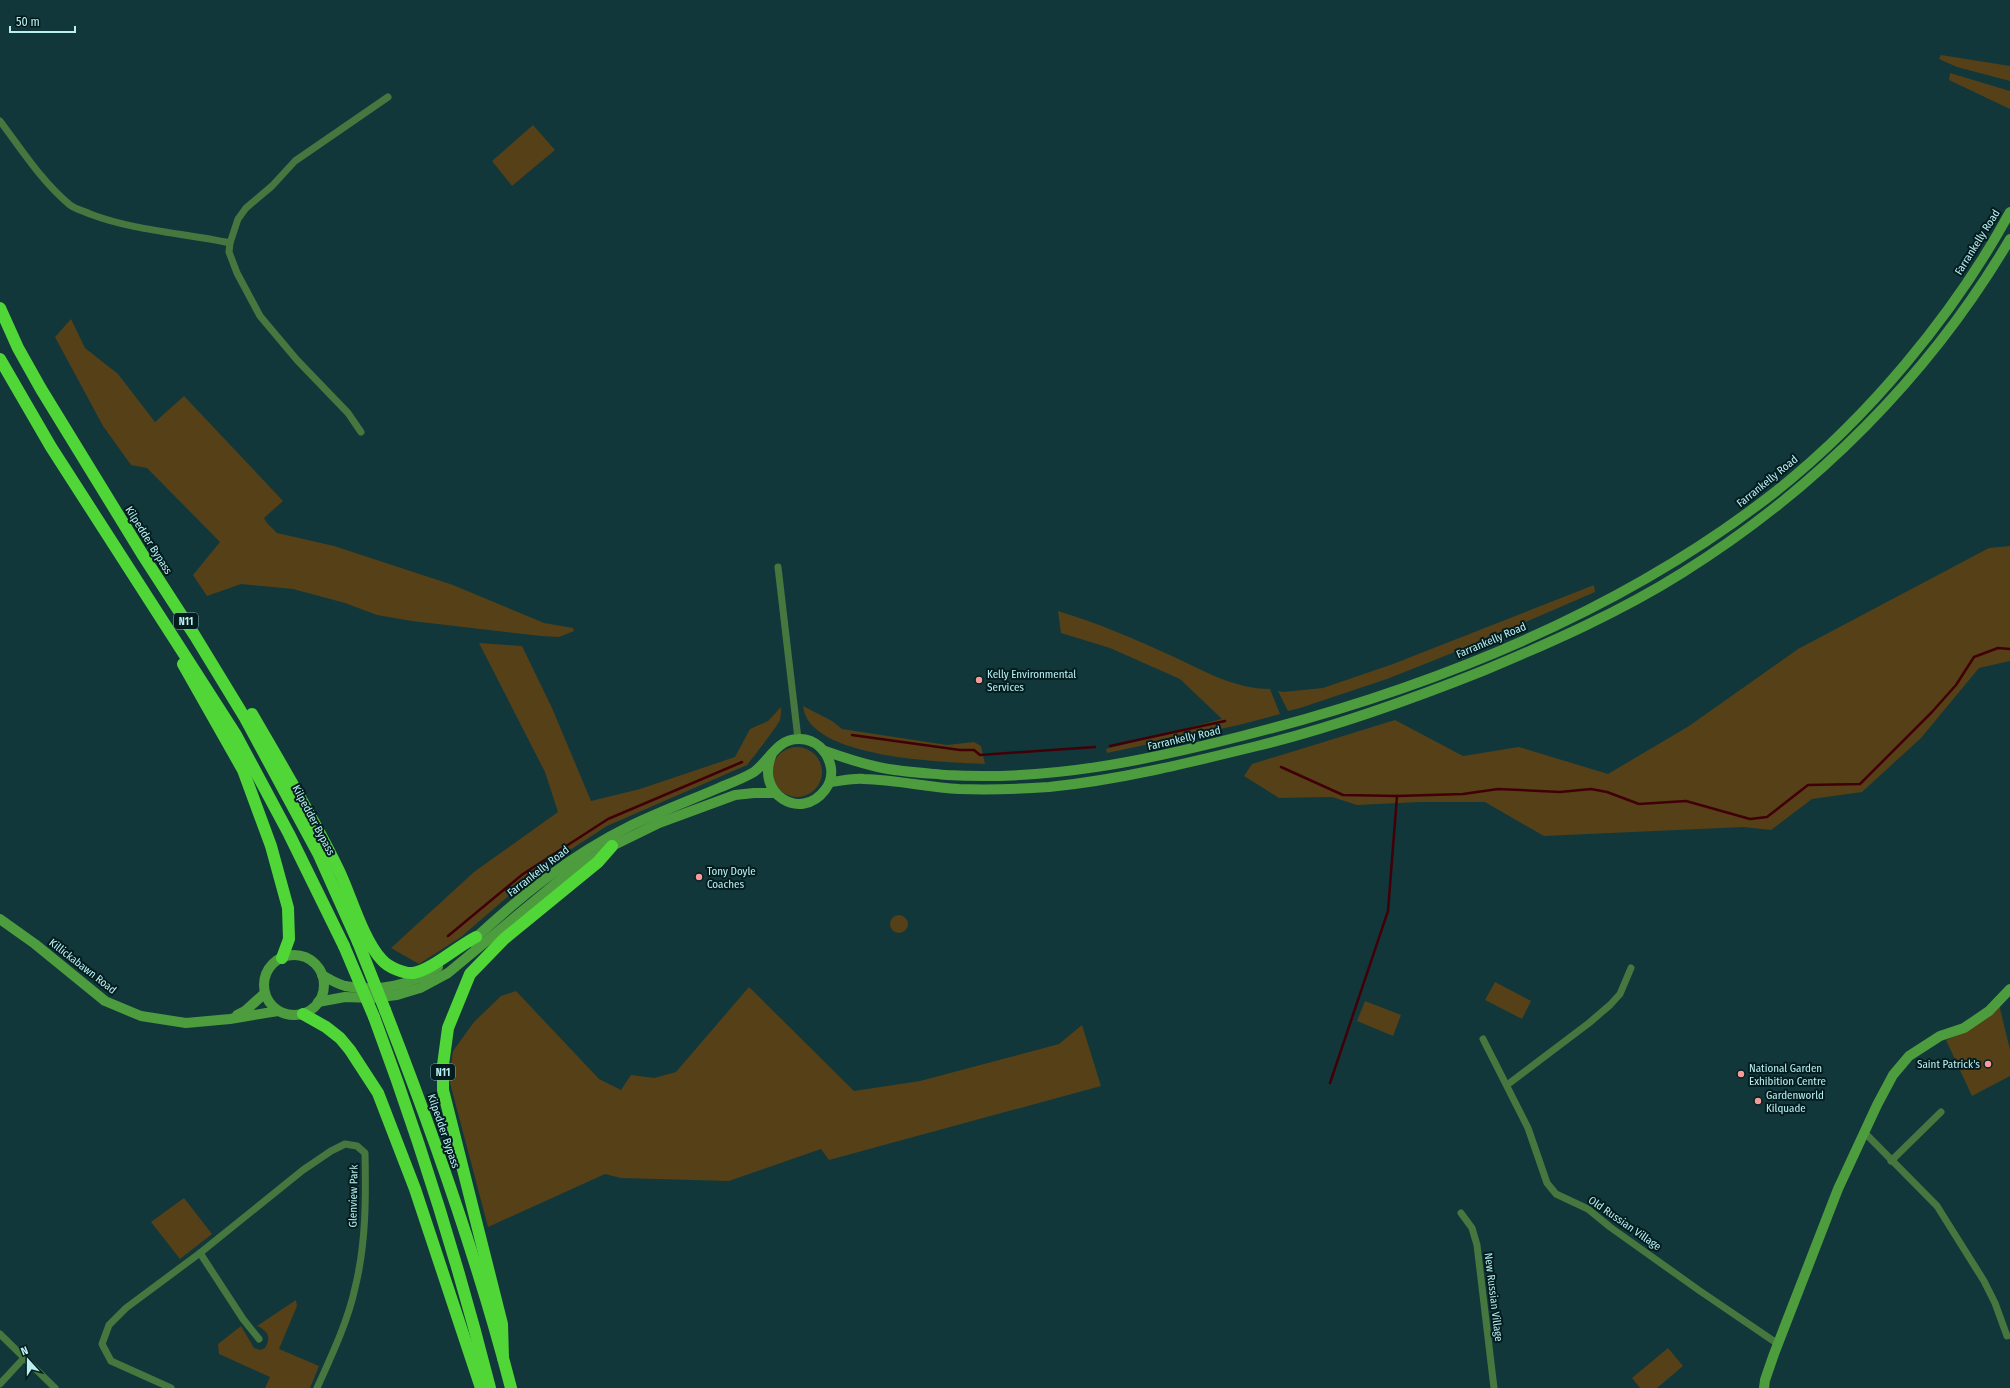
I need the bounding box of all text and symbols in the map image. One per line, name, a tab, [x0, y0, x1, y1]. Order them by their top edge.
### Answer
scale bar	[10, 8, 75, 34]
text: 50 m	[16, 15, 40, 29]
street label: Farrankelly Road	[1952, 207, 2003, 277]
street label: Farrankelly Road	[1734, 453, 1800, 510]
street label: Kilpedder Bypass	[122, 504, 175, 577]
road number: N11	[174, 613, 198, 629]
street label: Farrankelly Road	[1454, 620, 1528, 661]
place label: Kelly Environmental Services	[987, 668, 1076, 694]
marker: Kelly Environmental Services	[974, 675, 984, 685]
street label: Farrankelly Road	[1146, 724, 1222, 753]
street label: Kilpedder Bypass	[290, 783, 338, 858]
street label: Farrankelly Road	[505, 843, 572, 899]
place label: Tony Doyle Coaches	[707, 865, 756, 891]
marker: Tony Doyle Coaches	[694, 872, 704, 882]
street label: Killickabawn Road	[46, 936, 119, 997]
place label: Saint Patrick's	[1917, 1058, 1980, 1071]
marker: Saint Patrick's	[1983, 1059, 1993, 1069]
place label: National Garden Exhibition Centre	[1749, 1062, 1826, 1088]
road number: N11	[431, 1064, 455, 1080]
marker: National Garden Exhibition Centre	[1736, 1069, 1746, 1079]
place label: Gardenworld Kilquade	[1766, 1089, 1824, 1115]
street label: Kilpedder Bypass	[425, 1092, 462, 1170]
marker: Gardenworld Kilquade	[1753, 1096, 1763, 1106]
street label: Glenview Park	[346, 1164, 361, 1227]
street label: Old Russian Village	[1586, 1194, 1664, 1253]
street label: New Russian Village	[1482, 1252, 1505, 1342]
north arrow	[8, 1340, 48, 1380]
text: N	[19, 1344, 30, 1358]

